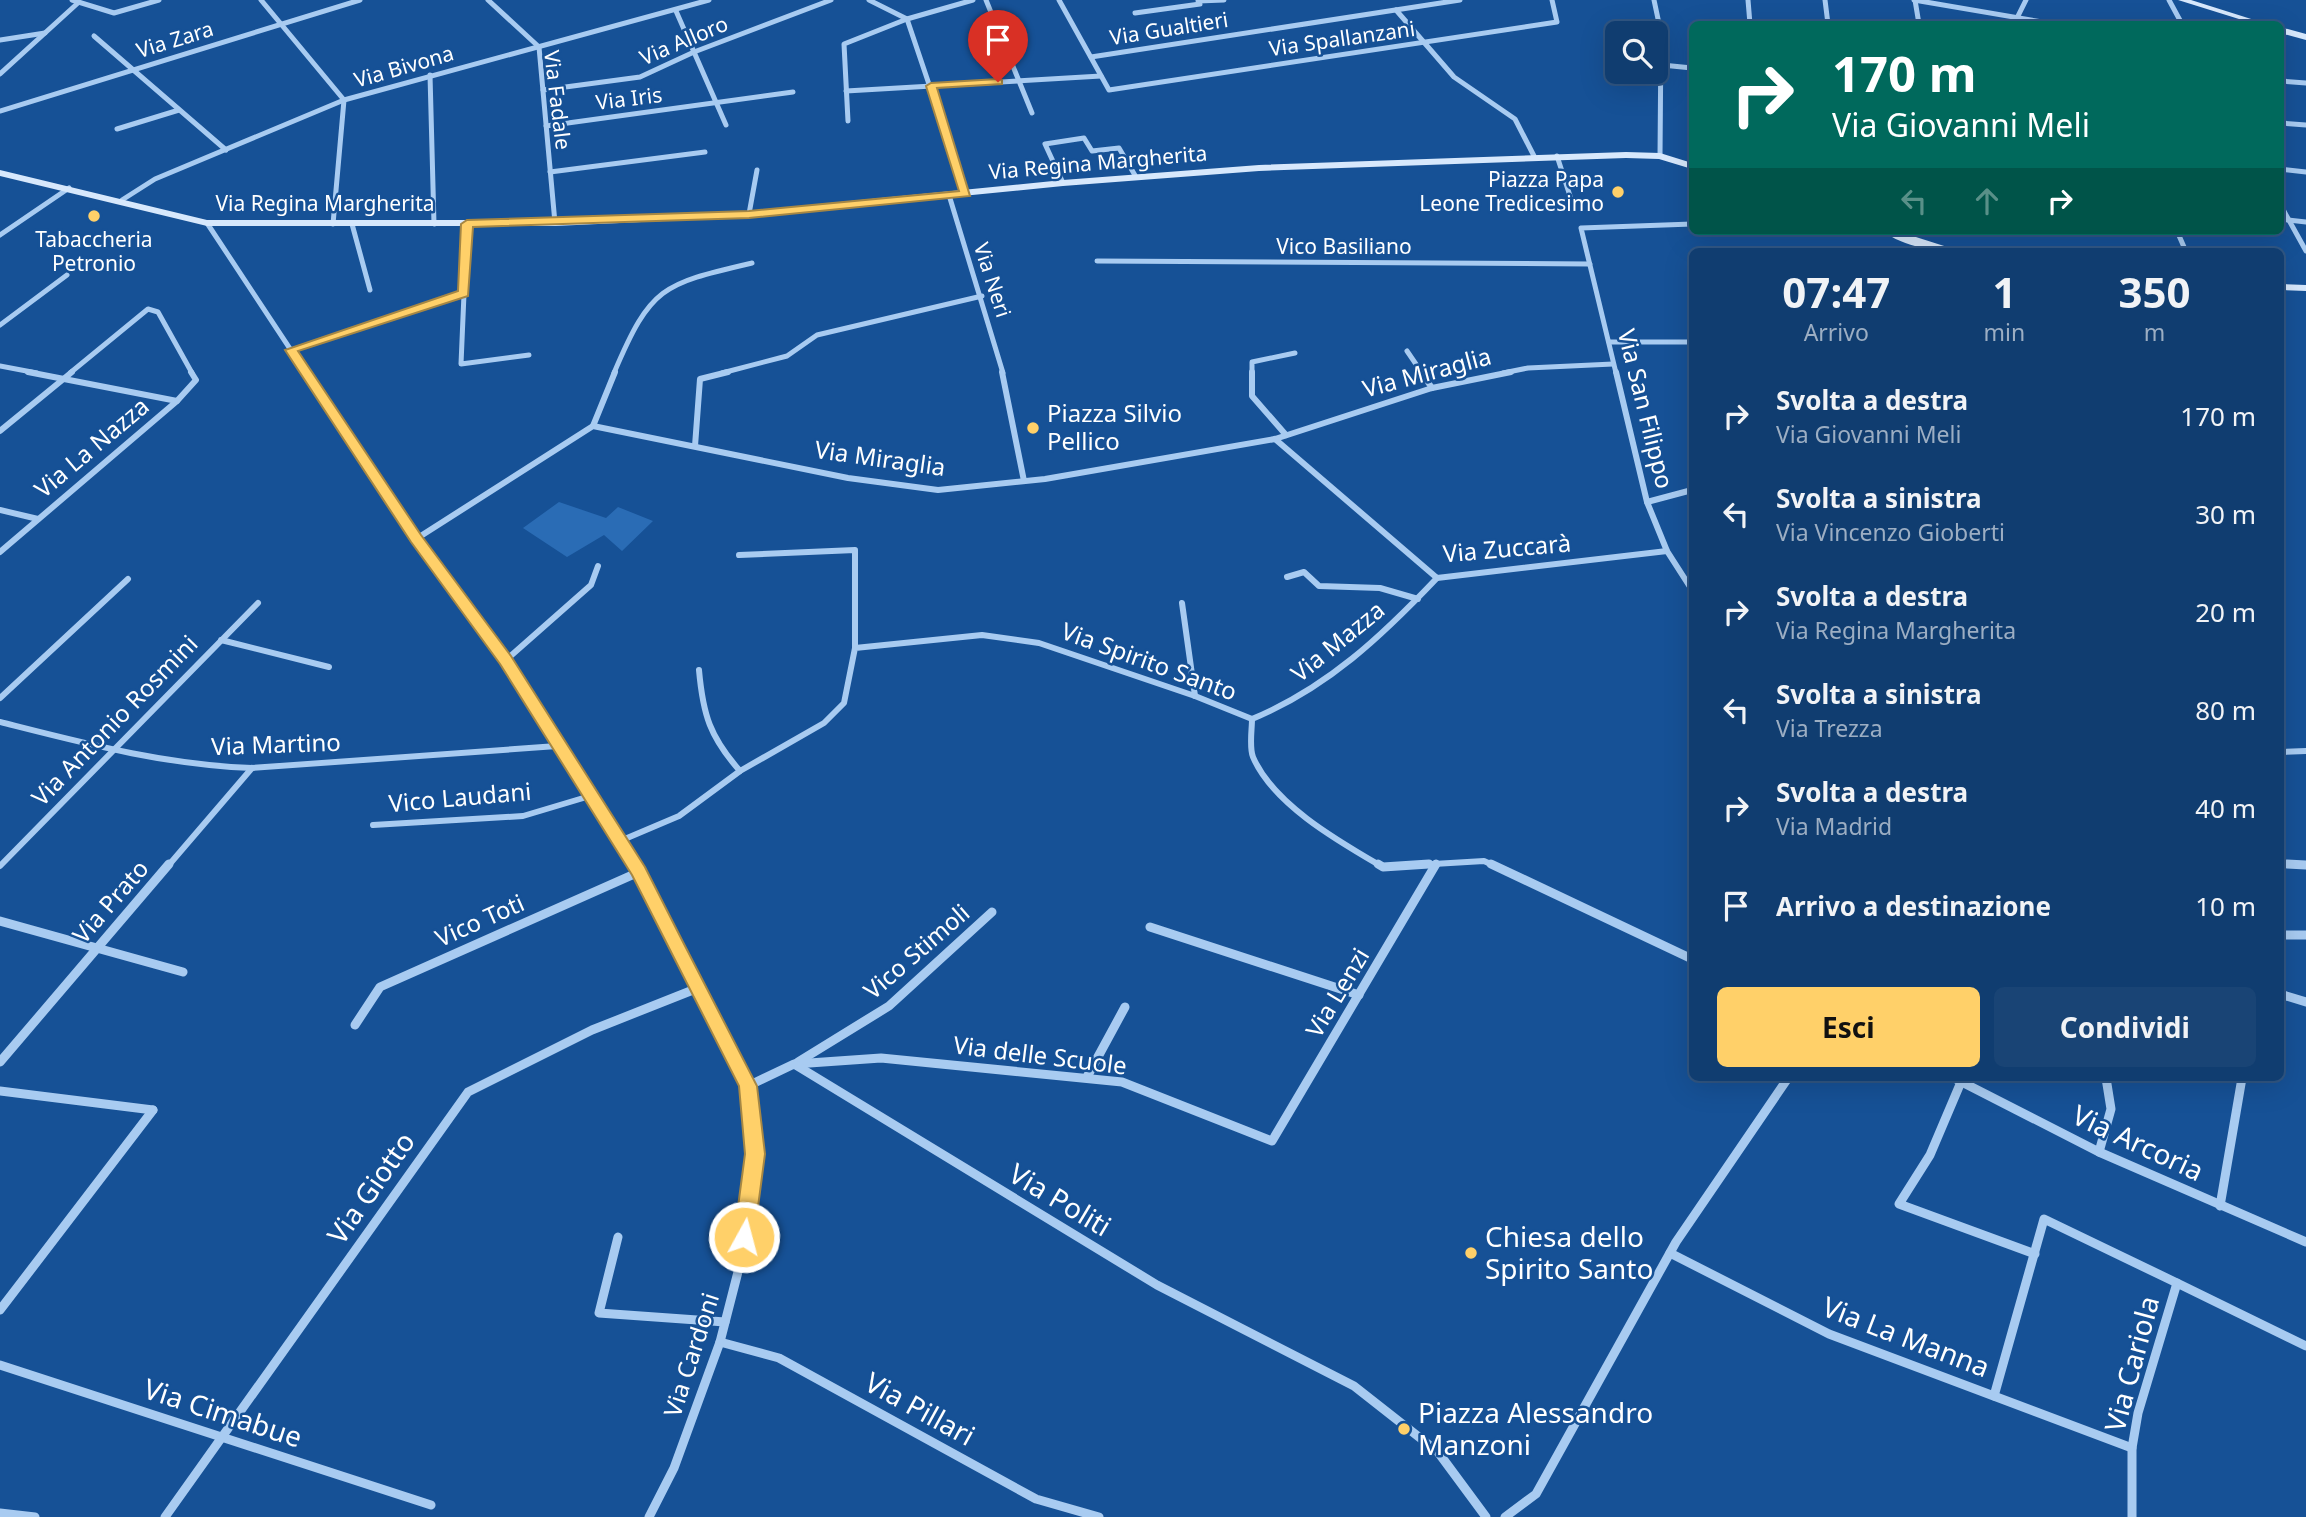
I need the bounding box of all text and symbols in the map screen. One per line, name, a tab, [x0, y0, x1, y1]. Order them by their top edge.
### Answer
street label: Via Gualtieri	[1108, 5, 1230, 51]
street label: Via Alloro	[635, 9, 732, 71]
pin	[968, 10, 1028, 82]
street label: Via Zara	[133, 14, 217, 64]
street label: Via Spallanzani	[1267, 14, 1417, 62]
icon: arrive	[979, 21, 1017, 59]
map controls	[1605, 21, 1668, 84]
button: search	[1605, 21, 1668, 84]
street label: Via Bivona	[351, 38, 457, 94]
text: 170 m	[1832, 40, 1977, 106]
street label: Via Fadale	[538, 49, 578, 151]
icon: right	[1717, 49, 1808, 140]
street label: Via Iris	[594, 80, 664, 116]
text: Via Giovanni Meli	[1832, 103, 2090, 146]
street label: Via Regina Margherita	[988, 139, 1208, 186]
place label: Piazza Papa Leone Tredicesimo	[1419, 165, 1604, 217]
icon: left	[1895, 182, 1933, 220]
icon: ahead	[1968, 182, 2006, 220]
icon: right	[2041, 182, 2079, 220]
marker: Piazza Papa Leone Tredicesimo	[1610, 184, 1626, 200]
street label: Via Regina Margherita	[215, 189, 435, 217]
marker: Tabaccheria Petronio	[86, 208, 102, 224]
place label: Tabaccheria Petronio	[35, 225, 153, 277]
street label: Vico Basiliano	[1276, 232, 1412, 260]
street label: Via Neri	[968, 239, 1018, 321]
text: 07:47	[1782, 263, 1890, 320]
text: 1	[1992, 263, 2016, 320]
text: 350	[2119, 263, 2191, 320]
text: Arrivo	[1804, 316, 1869, 348]
text: min	[1984, 316, 2025, 348]
text: m	[2144, 316, 2165, 348]
street label: Via San Filippo	[1611, 326, 1682, 492]
street label: Via Miraglia	[1359, 339, 1495, 405]
text: Svolta a destra	[1776, 382, 1968, 418]
street label: Via La Nazza	[27, 389, 155, 505]
place label: Piazza Silvio Pellico	[1047, 396, 1182, 457]
icon: right	[1717, 397, 1755, 435]
text: 170 m	[2180, 398, 2256, 434]
text: Via Giovanni Meli	[1776, 418, 1961, 450]
marker: Piazza Silvio Pellico	[1025, 420, 1041, 436]
street label: Via Miraglia	[813, 432, 948, 483]
text: Svolta a sinistra	[1776, 480, 1982, 516]
icon: left	[1717, 495, 1755, 533]
text: 30 m	[2195, 496, 2256, 532]
text: Via Vincenzo Gioberti	[1776, 516, 2005, 548]
street label: Via Zuccarà	[1442, 525, 1572, 570]
text: Svolta a destra	[1776, 578, 1968, 614]
street label: Via Mazza	[1283, 593, 1391, 689]
icon: right	[1717, 593, 1755, 631]
text: 20 m	[2195, 594, 2256, 630]
street label: Via Spirito Santo	[1057, 614, 1242, 708]
text: Via Regina Margherita	[1776, 614, 2016, 646]
street label: Via Antonio Rosmini	[24, 627, 204, 813]
text: Svolta a sinistra	[1776, 676, 1982, 712]
icon: left	[1717, 691, 1755, 729]
text: 80 m	[2195, 692, 2256, 728]
text: Via Trezza	[1776, 712, 1883, 744]
street label: Via Martino	[211, 725, 341, 762]
street label: Vico Laudani	[387, 774, 533, 819]
text: Svolta a destra	[1776, 774, 1968, 810]
icon: right	[1717, 789, 1755, 827]
text: 40 m	[2195, 790, 2256, 826]
text: Via Madrid	[1776, 810, 1892, 842]
street label: Via Prato	[64, 852, 155, 950]
street label: Vico Toti	[430, 885, 529, 954]
icon: arrive	[1717, 887, 1755, 925]
text: Arrivo a destinazione	[1776, 888, 2051, 924]
text: 10 m	[2195, 888, 2256, 924]
street label: Vico Stimoli	[856, 896, 976, 1006]
street label: Via Lenzi	[1297, 941, 1376, 1043]
button: Esci	[1717, 987, 1980, 1067]
button: Condividi	[1994, 987, 2256, 1067]
street label: Via delle Scuole	[952, 1027, 1129, 1082]
street label: Via Arcoria	[2067, 1095, 2210, 1189]
street label: Via Giotto	[318, 1124, 423, 1251]
street label: Via Politi	[1002, 1154, 1119, 1244]
position arrow	[707, 1200, 781, 1274]
place label: Chiesa dello Spirito Santo	[1485, 1217, 1653, 1287]
marker: Chiesa dello Spirito Santo	[1463, 1245, 1479, 1261]
street label: Via La Manna	[1817, 1287, 1995, 1385]
street label: Via Cardoni	[655, 1288, 726, 1421]
street label: Via Cariola	[2095, 1292, 2167, 1436]
street label: Via Pillari	[859, 1362, 982, 1454]
street label: Via Cimabue	[139, 1369, 307, 1455]
place label: Piazza Alessandro Manzoni	[1418, 1393, 1653, 1463]
marker: Piazza Alessandro Manzoni	[1396, 1421, 1412, 1437]

